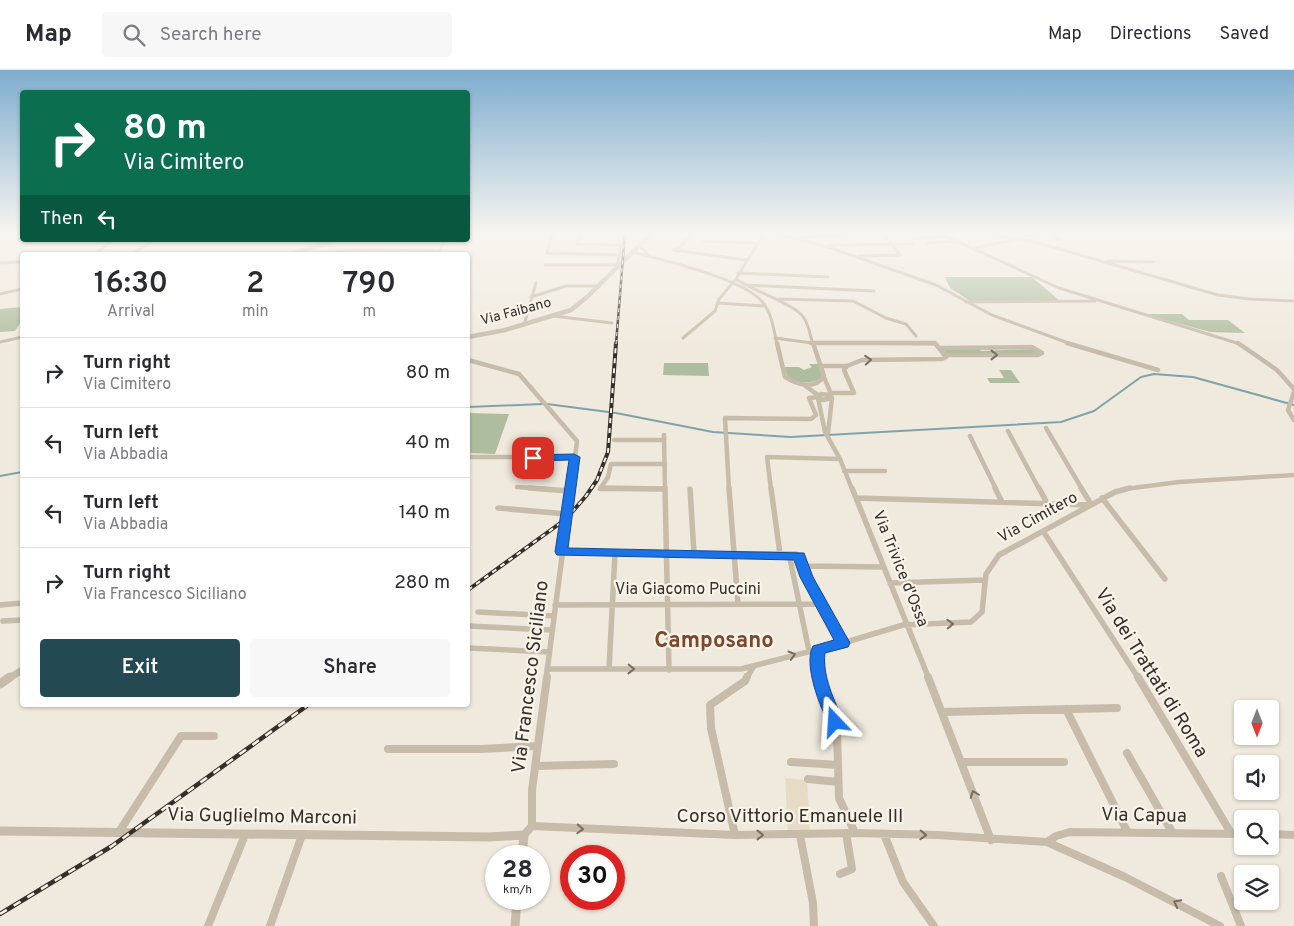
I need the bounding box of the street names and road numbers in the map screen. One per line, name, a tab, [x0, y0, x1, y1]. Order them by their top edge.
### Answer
street label: Via Faibano	[479, 294, 553, 330]
street label: Via Cimitero	[995, 488, 1081, 548]
street label: Via Trivice d'Ossa	[868, 508, 932, 630]
street label: Via Francesco Siciliano	[507, 579, 555, 775]
street label: Via Giacomo Puccini	[615, 580, 761, 600]
street label: Via dei Trattati di Roma	[1089, 584, 1213, 762]
street label: Via Guglielmo Marconi	[167, 803, 357, 831]
street label: Via Capua	[1101, 803, 1187, 829]
street label: Corso Vittorio Emanuele III	[677, 805, 903, 829]

